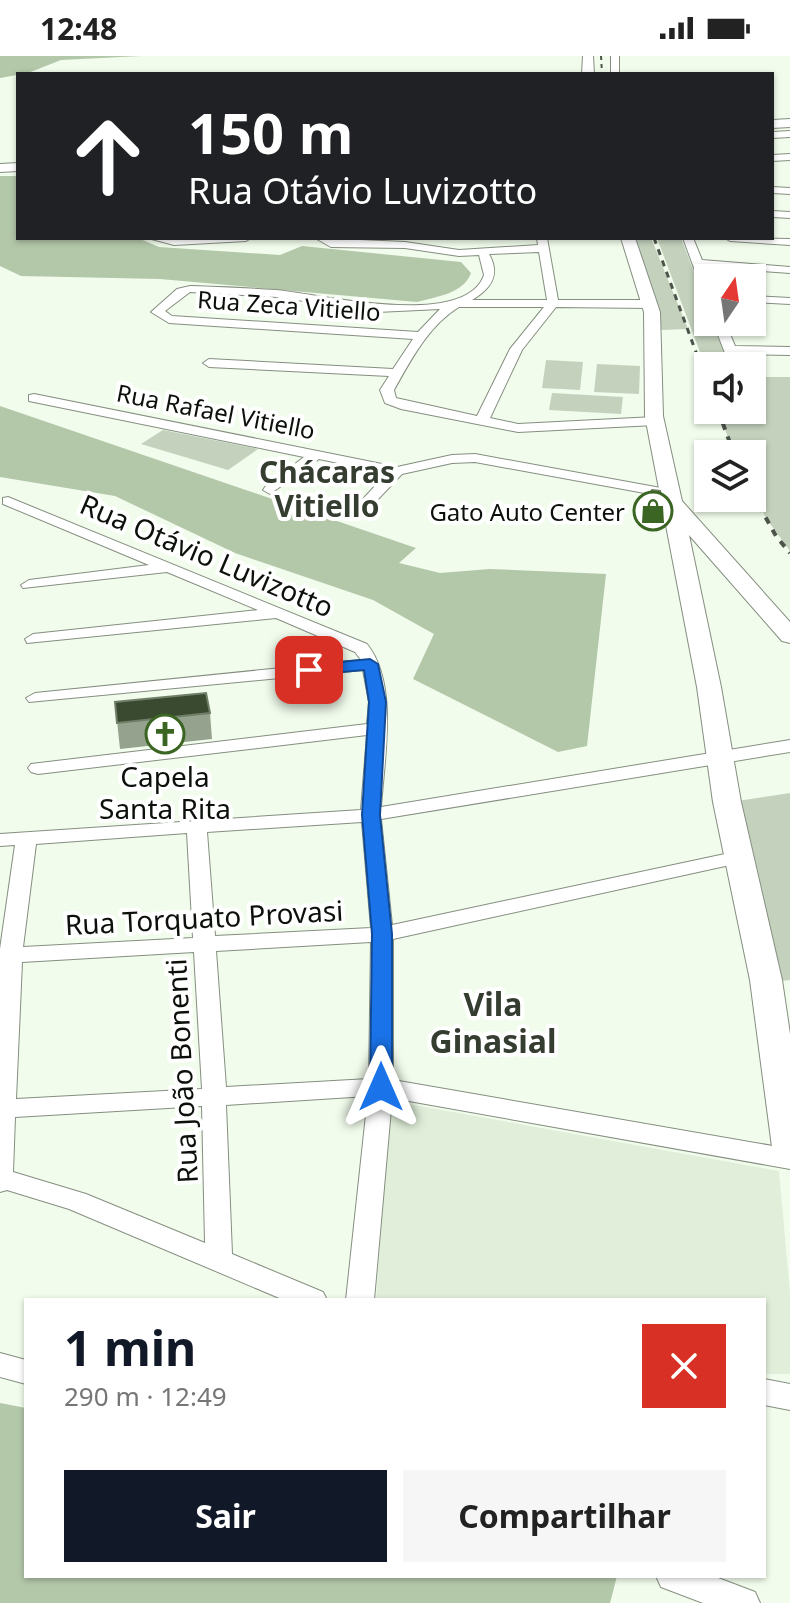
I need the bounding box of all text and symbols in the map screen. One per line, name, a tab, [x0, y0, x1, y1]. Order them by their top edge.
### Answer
text: 12:48	[40, 8, 117, 49]
text: 150 m	[188, 94, 353, 170]
icon: ahead	[56, 104, 160, 208]
text: Rua Otávio Luvizotto	[188, 166, 537, 215]
north arrow	[694, 264, 766, 336]
map controls	[694, 264, 766, 512]
street label: Rua Zeca Vitiello	[196, 282, 382, 328]
button: sound	[694, 352, 766, 424]
street label: Rua Rafael Vitiello	[114, 376, 318, 446]
button: layers	[694, 440, 766, 512]
district label: Chácaras Vitiello	[259, 451, 395, 526]
street label: Rua Otávio Luvizotto	[75, 484, 339, 626]
shop icon: Gato Auto Center	[632, 490, 674, 532]
place label: Gato Auto Center	[429, 495, 625, 528]
pin	[275, 636, 343, 704]
icon: arrive	[287, 648, 331, 692]
church icon: Capela Santa Rita	[144, 713, 186, 755]
place label: Capela Santa Rita	[99, 757, 231, 827]
street label: Rua Torquato Provasi	[64, 891, 344, 943]
street label: Rua João Bonenti	[156, 958, 206, 1184]
district label: Vila Ginasial	[429, 982, 557, 1062]
position arrow	[339, 1045, 423, 1129]
text: 1 min	[64, 1315, 196, 1380]
button: close	[642, 1324, 726, 1408]
text: 290 m · 12:49	[64, 1378, 227, 1414]
button: Sair	[64, 1470, 387, 1562]
button: Compartilhar	[403, 1470, 726, 1562]

